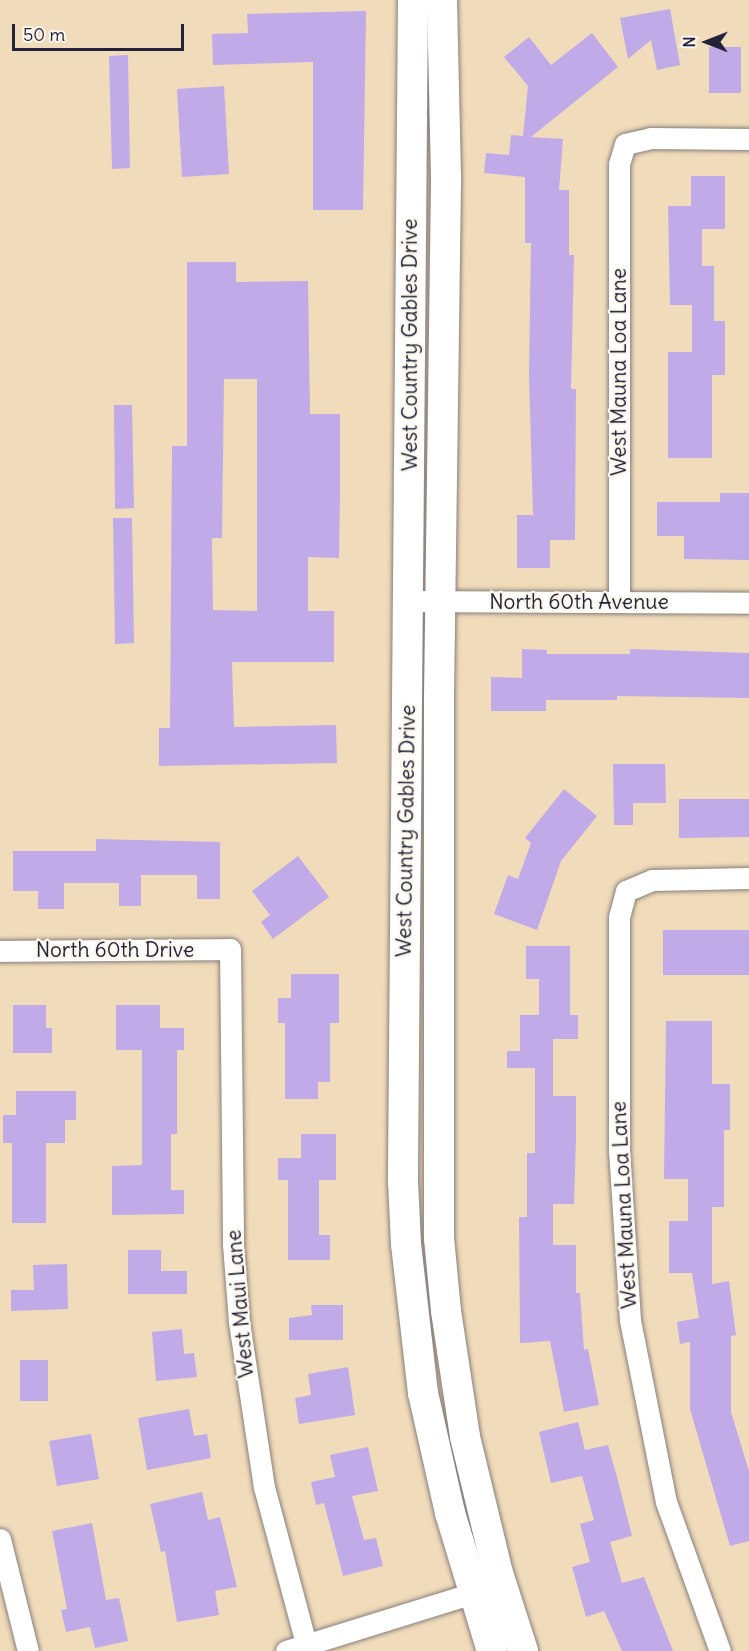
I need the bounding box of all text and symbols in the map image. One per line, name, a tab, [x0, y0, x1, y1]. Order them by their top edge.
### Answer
scale bar	[15, 12, 188, 50]
north arrow	[677, 12, 737, 72]
text: 50 m	[23, 23, 65, 46]
text: N	[679, 36, 699, 48]
street label: West Country Gables Drive	[397, 219, 423, 471]
street label: West Mauna Loa Lane	[606, 268, 632, 476]
street label: North 60th Avenue	[489, 589, 669, 615]
street label: West Country Gables Drive	[391, 705, 421, 957]
street label: North 60th Drive	[36, 937, 194, 963]
street label: West Mauna Loa Lane	[606, 1100, 642, 1310]
street label: West Maui Lane	[221, 1229, 259, 1379]

